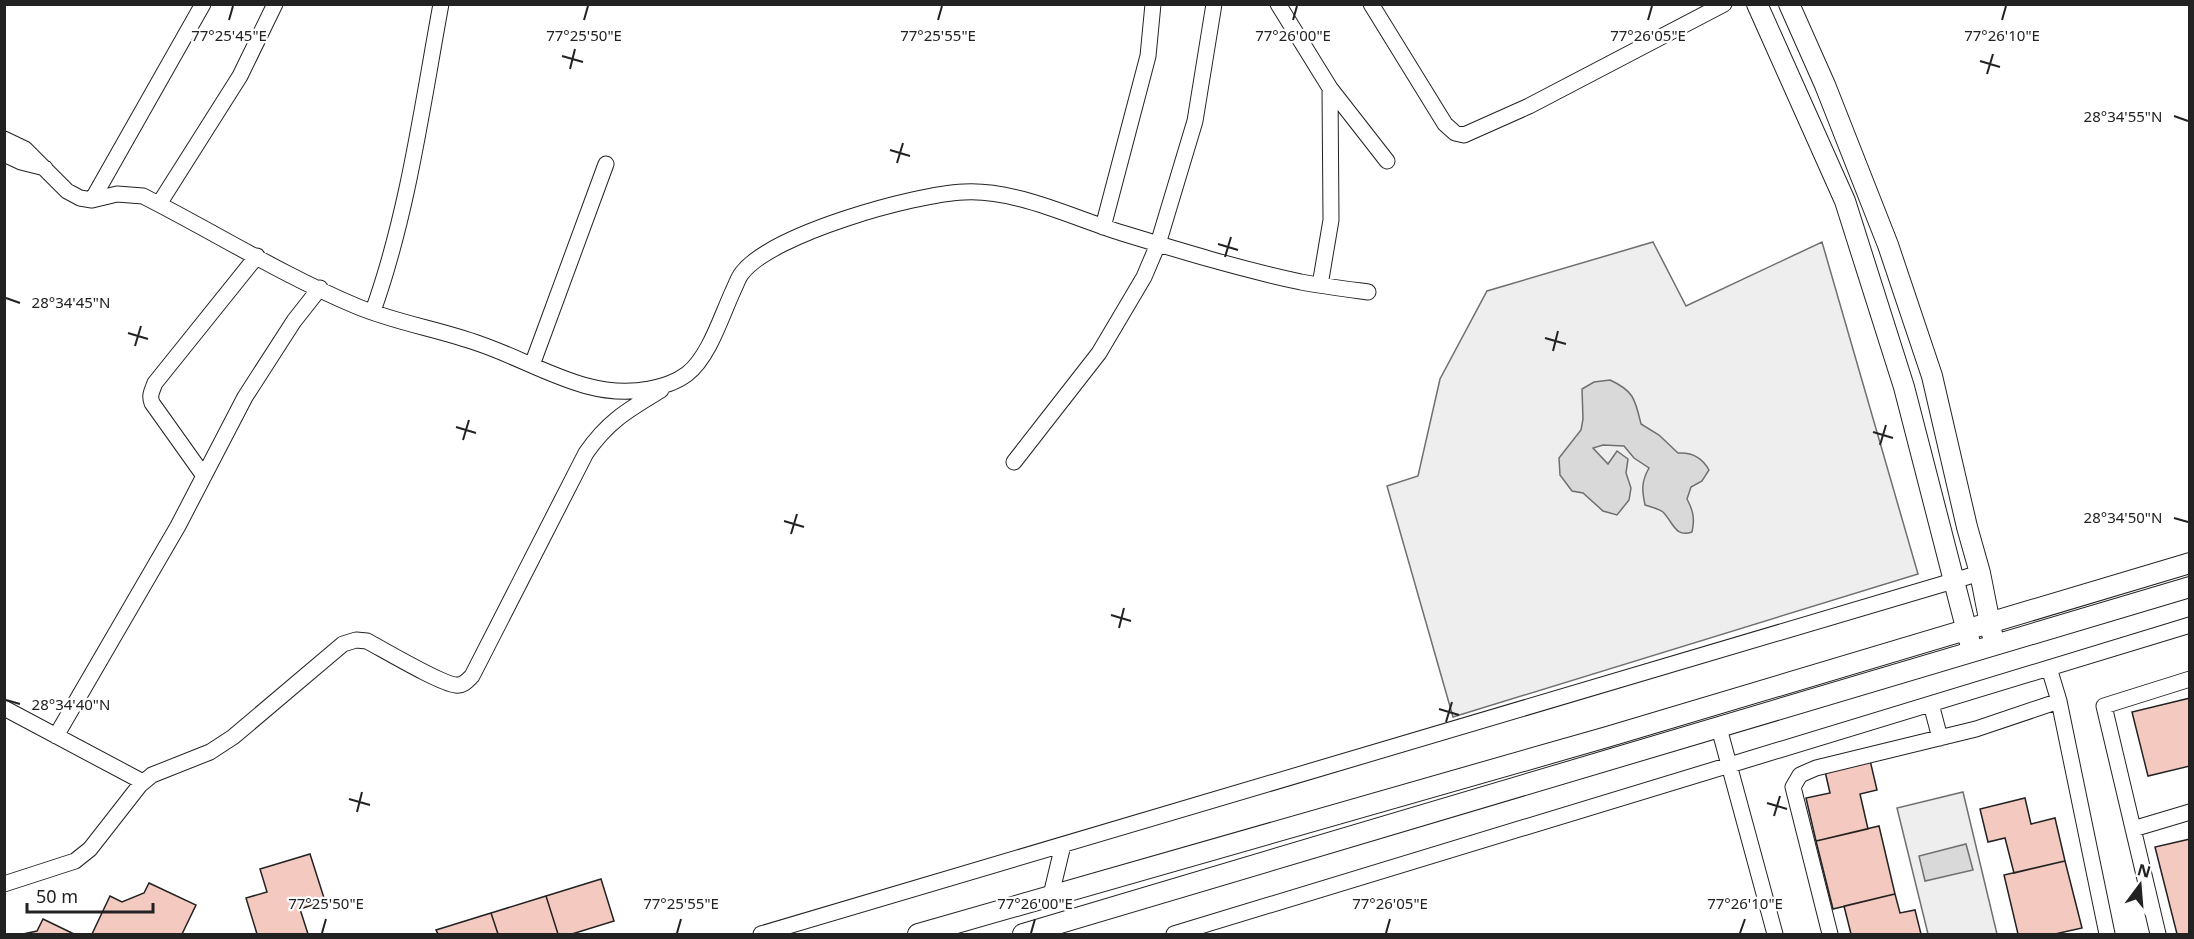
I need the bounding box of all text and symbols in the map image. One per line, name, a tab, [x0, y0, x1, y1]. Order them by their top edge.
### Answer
text: 77°25'45"E	[191, 25, 267, 45]
text: 77°25'50"E	[546, 25, 622, 45]
text: 77°25'55"E	[900, 25, 976, 45]
text: 77°26'00"E	[1255, 25, 1331, 45]
text: 77°26'05"E	[1610, 25, 1686, 45]
text: 77°26'10"E	[1964, 25, 2040, 45]
text: 28°34'55"N	[2084, 106, 2162, 126]
text: 28°34'45"N	[32, 292, 110, 312]
text: 28°34'50"N	[2084, 507, 2162, 527]
text: 28°34'40"N	[32, 694, 110, 714]
north arrow	[2110, 855, 2170, 915]
text: N	[2135, 858, 2153, 883]
scale bar	[27, 876, 153, 914]
text: 50 m	[36, 884, 78, 908]
text: 77°25'50"E	[288, 893, 364, 913]
text: 77°25'55"E	[643, 893, 719, 913]
text: 77°26'00"E	[997, 893, 1073, 913]
text: 77°26'05"E	[1352, 893, 1428, 913]
text: 77°26'10"E	[1707, 893, 1783, 913]

